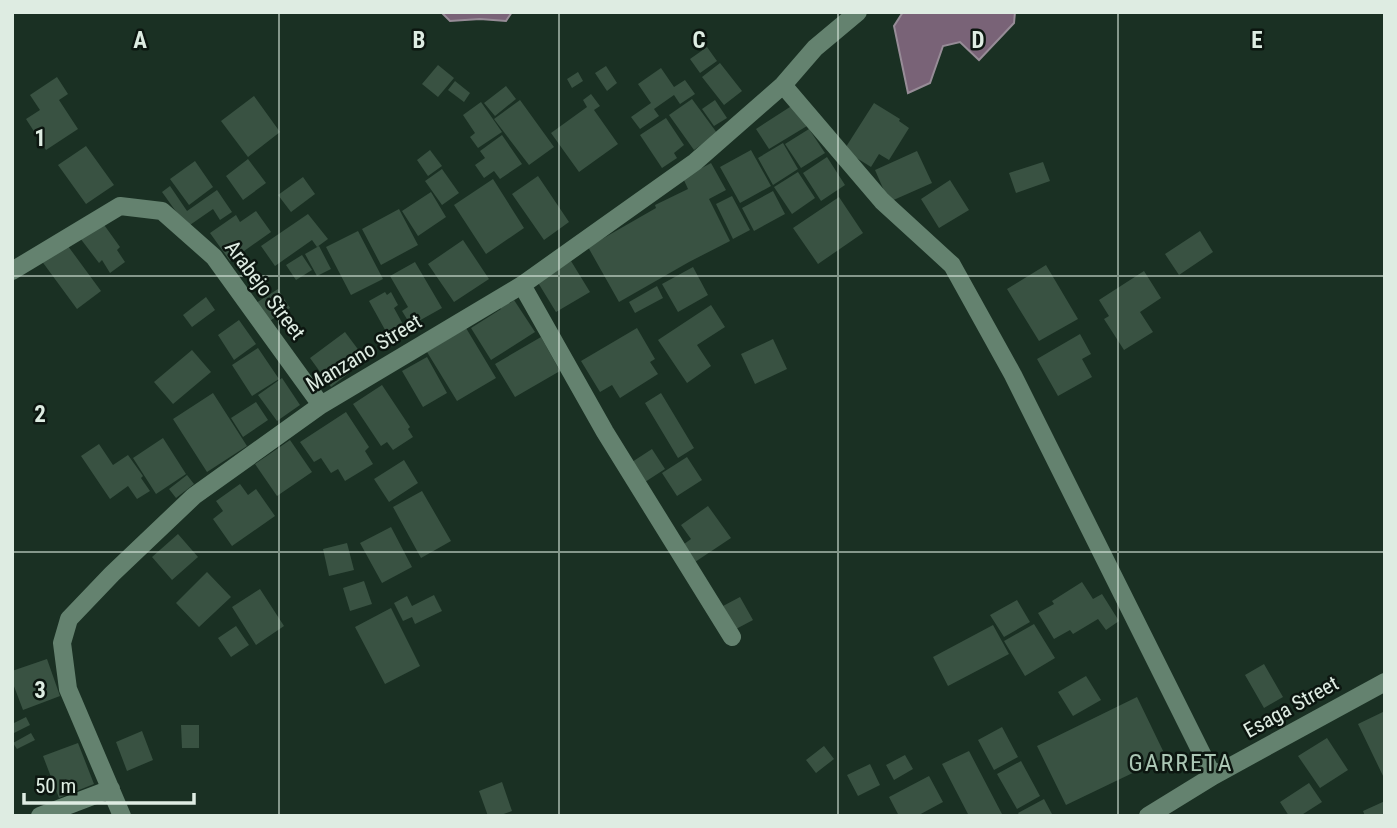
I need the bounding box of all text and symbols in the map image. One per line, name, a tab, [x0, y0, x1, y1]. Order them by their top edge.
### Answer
text: A	[133, 27, 147, 54]
text: B	[413, 27, 425, 54]
text: C	[692, 27, 706, 54]
text: D	[972, 27, 985, 54]
text: E	[1251, 27, 1263, 54]
text: 1	[34, 125, 46, 152]
street label: Arabejo Street	[220, 236, 310, 344]
street label: Manzano Street	[302, 309, 426, 397]
text: 2	[34, 401, 46, 428]
street label: Esaga Street	[1239, 671, 1343, 743]
text: 3	[34, 677, 46, 704]
district label: GARRETA	[1128, 749, 1234, 777]
scale bar	[24, 762, 194, 806]
text: 50 m	[35, 774, 76, 798]

